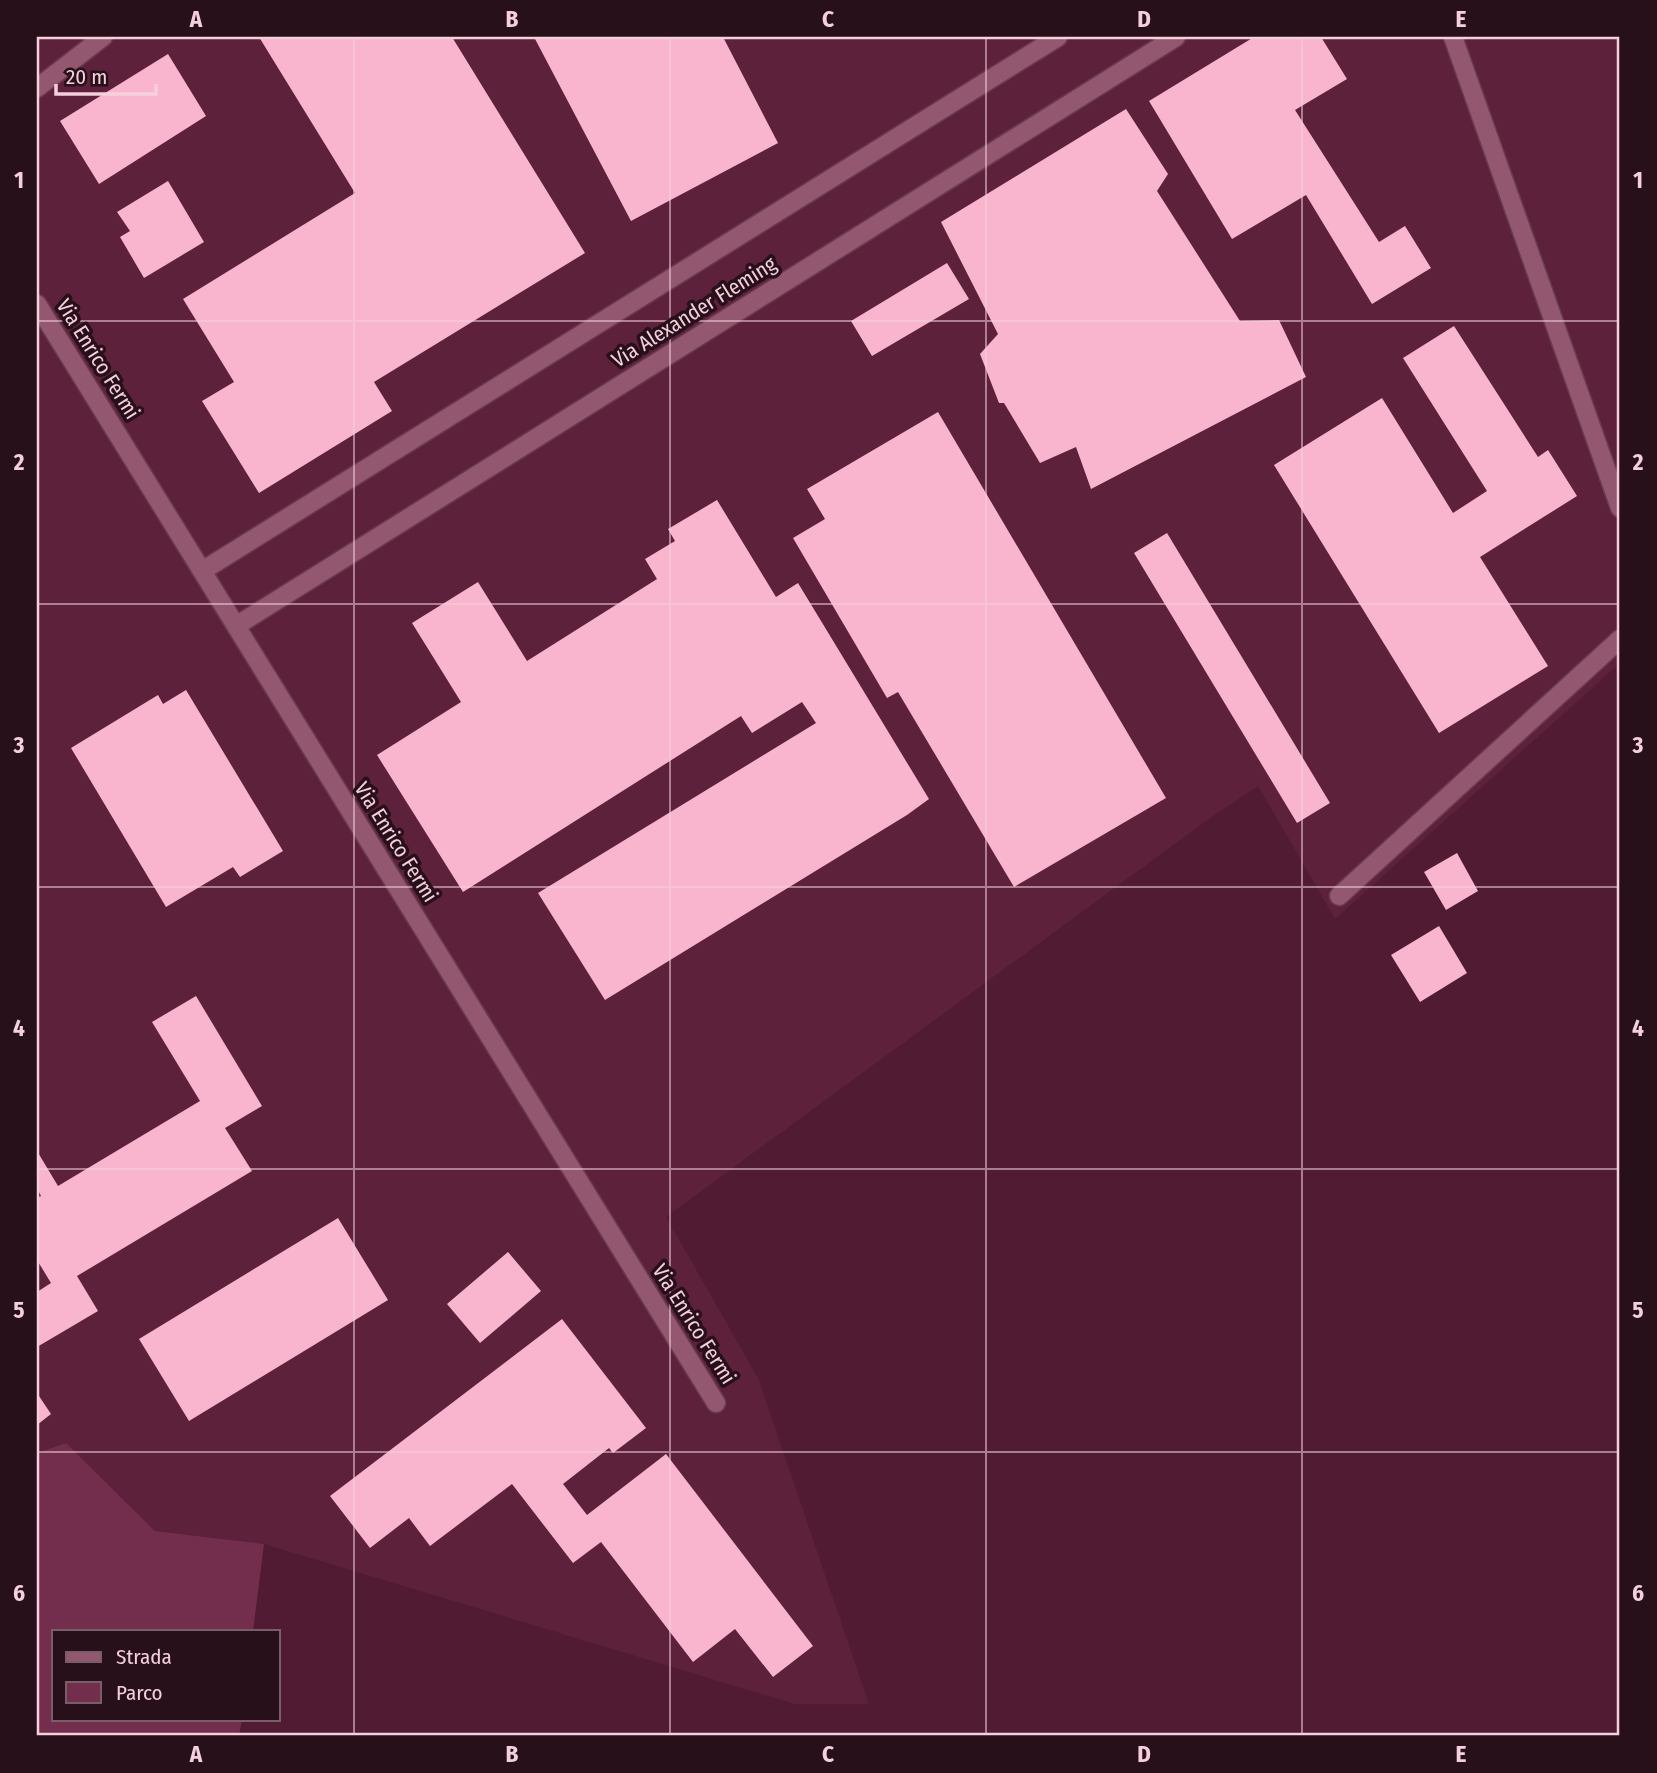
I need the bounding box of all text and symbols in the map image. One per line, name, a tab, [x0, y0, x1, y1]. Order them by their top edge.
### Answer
text: A	[189, 5, 203, 33]
text: B	[506, 5, 519, 33]
text: C	[822, 5, 834, 33]
text: D	[1137, 5, 1151, 33]
text: E	[1456, 5, 1467, 33]
scale bar	[56, 52, 156, 96]
text: 20 m	[66, 64, 107, 90]
text: 1	[14, 166, 24, 194]
text: 1	[1633, 166, 1643, 194]
street label: Via Alexander Fleming	[607, 251, 781, 373]
street label: Via Enrico Fermi	[51, 294, 145, 424]
text: 2	[13, 448, 25, 476]
text: 2	[1632, 448, 1644, 476]
text: 3	[13, 731, 25, 759]
text: 3	[1632, 731, 1644, 759]
street label: Via Enrico Fermi	[349, 777, 443, 907]
text: 4	[13, 1014, 25, 1042]
text: 4	[1632, 1014, 1644, 1042]
street label: Via Enrico Fermi	[647, 1259, 741, 1389]
text: 5	[13, 1296, 25, 1324]
text: 5	[1632, 1296, 1644, 1324]
text: 6	[13, 1579, 25, 1607]
text: 6	[1632, 1579, 1644, 1607]
legend	[52, 1630, 280, 1720]
text: Strada	[116, 1644, 172, 1670]
text: Parco	[116, 1680, 163, 1706]
text: A	[189, 1740, 203, 1768]
text: B	[506, 1740, 519, 1768]
text: C	[822, 1740, 834, 1768]
text: D	[1137, 1740, 1151, 1768]
text: E	[1456, 1740, 1467, 1768]

